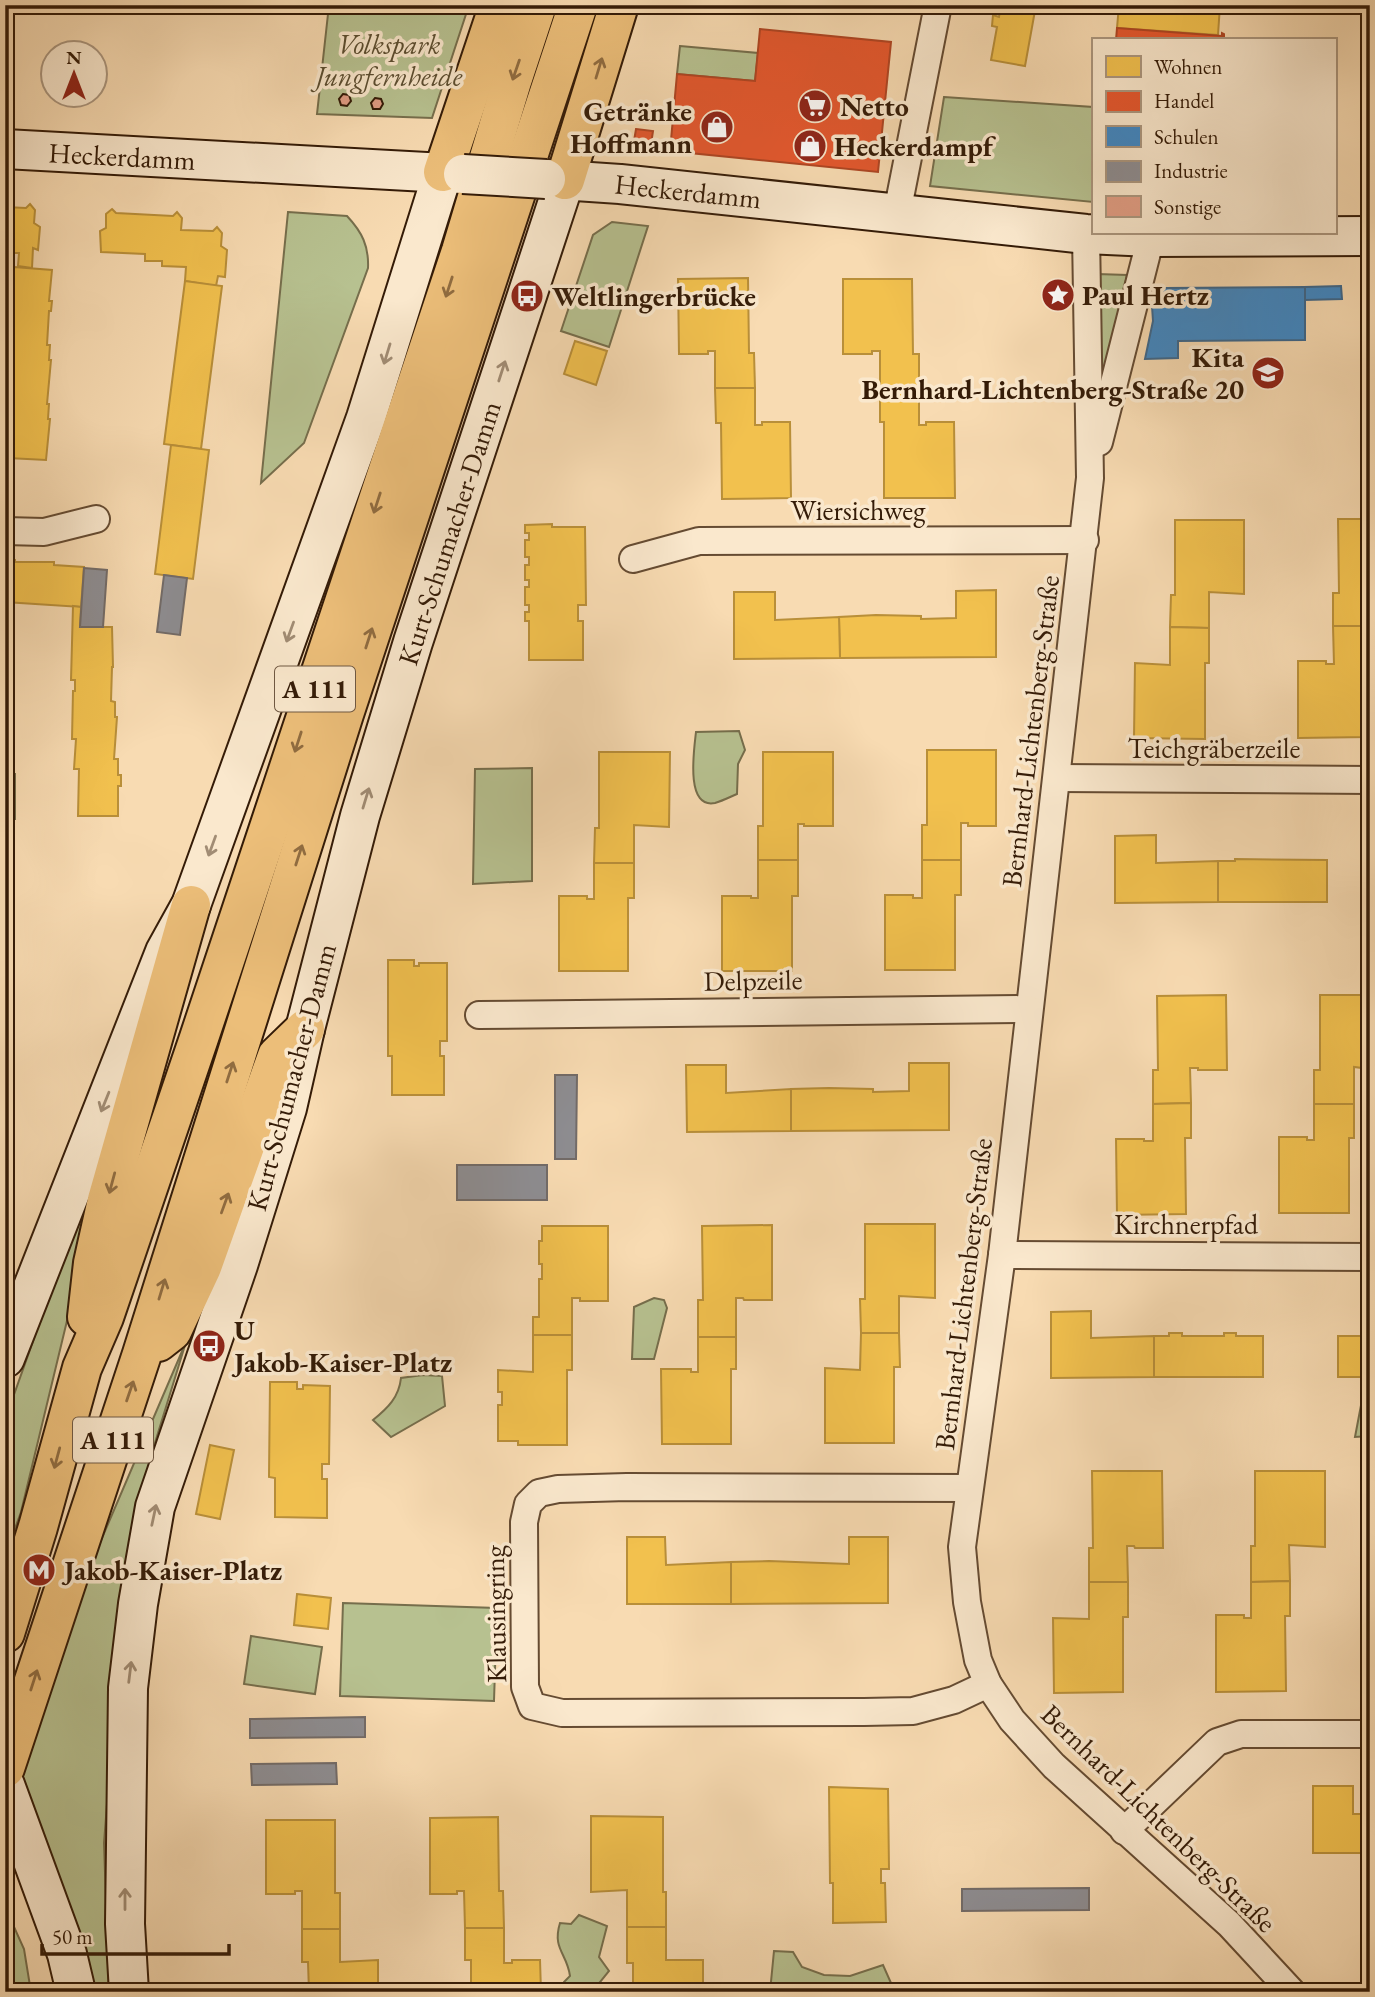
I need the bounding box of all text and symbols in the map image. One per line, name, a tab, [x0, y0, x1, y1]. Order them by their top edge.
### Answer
park label: Volkspark Jungfernheide	[310, 26, 463, 94]
north arrow	[38, 38, 108, 108]
legend	[1092, 38, 1336, 234]
text: N	[66, 45, 82, 70]
text: Wohnen	[1154, 53, 1222, 80]
one-way arrow	[594, 58, 607, 80]
one-way arrow	[508, 59, 521, 81]
supermarket icon: Netto	[796, 87, 834, 125]
text: Handel	[1154, 87, 1214, 114]
place label: Netto	[840, 88, 909, 124]
place label: Getränke Hoffmann	[570, 93, 692, 161]
shop icon: Getränke Hoffmann	[698, 108, 736, 146]
text: Schulen	[1154, 123, 1219, 150]
shop icon: Heckerdampf	[791, 127, 829, 165]
place label: Heckerdampf	[834, 128, 997, 164]
street label: Heckerdamm	[48, 134, 197, 178]
text: Industrie	[1154, 157, 1228, 184]
street label: Heckerdamm	[613, 165, 763, 217]
text: Sonstige	[1154, 193, 1221, 220]
one-way arrow	[442, 276, 454, 298]
place icon: Paul Hertz	[1039, 276, 1077, 314]
bus stop icon: Weltlingerbrücke	[508, 277, 546, 315]
place label: Paul Hertz	[1082, 277, 1209, 313]
place label: Weltlingerbrücke	[552, 278, 756, 314]
place label: Kita Bernhard-Lichtenberg-Straße 20	[861, 339, 1245, 407]
one-way arrow	[380, 342, 392, 364]
school or university icon: Kita Bernhard-Lichtenberg-Straße 20	[1249, 354, 1287, 392]
one-way arrow	[497, 360, 510, 382]
street label: Kurt-Schumacher-Damm	[389, 396, 509, 670]
one-way arrow	[370, 492, 382, 514]
street label: Wiersichweg	[791, 492, 926, 528]
street label: Bernhard-Lichtenberg-Straße	[993, 573, 1067, 889]
one-way arrow	[283, 620, 295, 642]
one-way arrow	[364, 628, 376, 650]
road number: A 111	[275, 666, 355, 712]
street label: Teichgräberzeile	[1128, 730, 1300, 766]
one-way arrow	[291, 731, 303, 753]
one-way arrow	[360, 787, 373, 809]
one-way arrow	[205, 834, 218, 856]
one-way arrow	[293, 844, 306, 866]
street label: Kurt-Schumacher-Damm	[238, 939, 344, 1215]
street label: Delpzeile	[703, 961, 803, 999]
one-way arrow	[225, 1061, 237, 1083]
one-way arrow	[98, 1091, 111, 1113]
street label: Bernhard-Lichtenberg-Straße	[926, 1136, 1000, 1452]
one-way arrow	[105, 1171, 118, 1194]
one-way arrow	[220, 1192, 232, 1214]
street label: Kirchnerpfad	[1114, 1206, 1259, 1242]
one-way arrow	[156, 1278, 169, 1300]
place label: U Jakob-Kaiser-Platz	[231, 1312, 452, 1380]
bus stop icon: U Jakob-Kaiser-Platz	[190, 1327, 228, 1365]
one-way arrow	[124, 1380, 137, 1402]
road number: A 111	[73, 1418, 153, 1462]
one-way arrow	[50, 1447, 63, 1469]
one-way arrow	[148, 1504, 162, 1527]
street label: Klausingring	[476, 1544, 514, 1683]
metro station icon: Jakob-Kaiser-Platz	[20, 1551, 58, 1589]
place label: Jakob-Kaiser-Platz	[61, 1552, 282, 1588]
one-way arrow	[123, 1661, 136, 1684]
one-way arrow	[29, 1669, 42, 1691]
street label: Bernhard-Lichtenberg-Straße	[1034, 1696, 1284, 1940]
one-way arrow	[118, 1888, 132, 1911]
scale bar	[42, 1913, 229, 1957]
text: 50 m	[52, 1923, 93, 1950]

